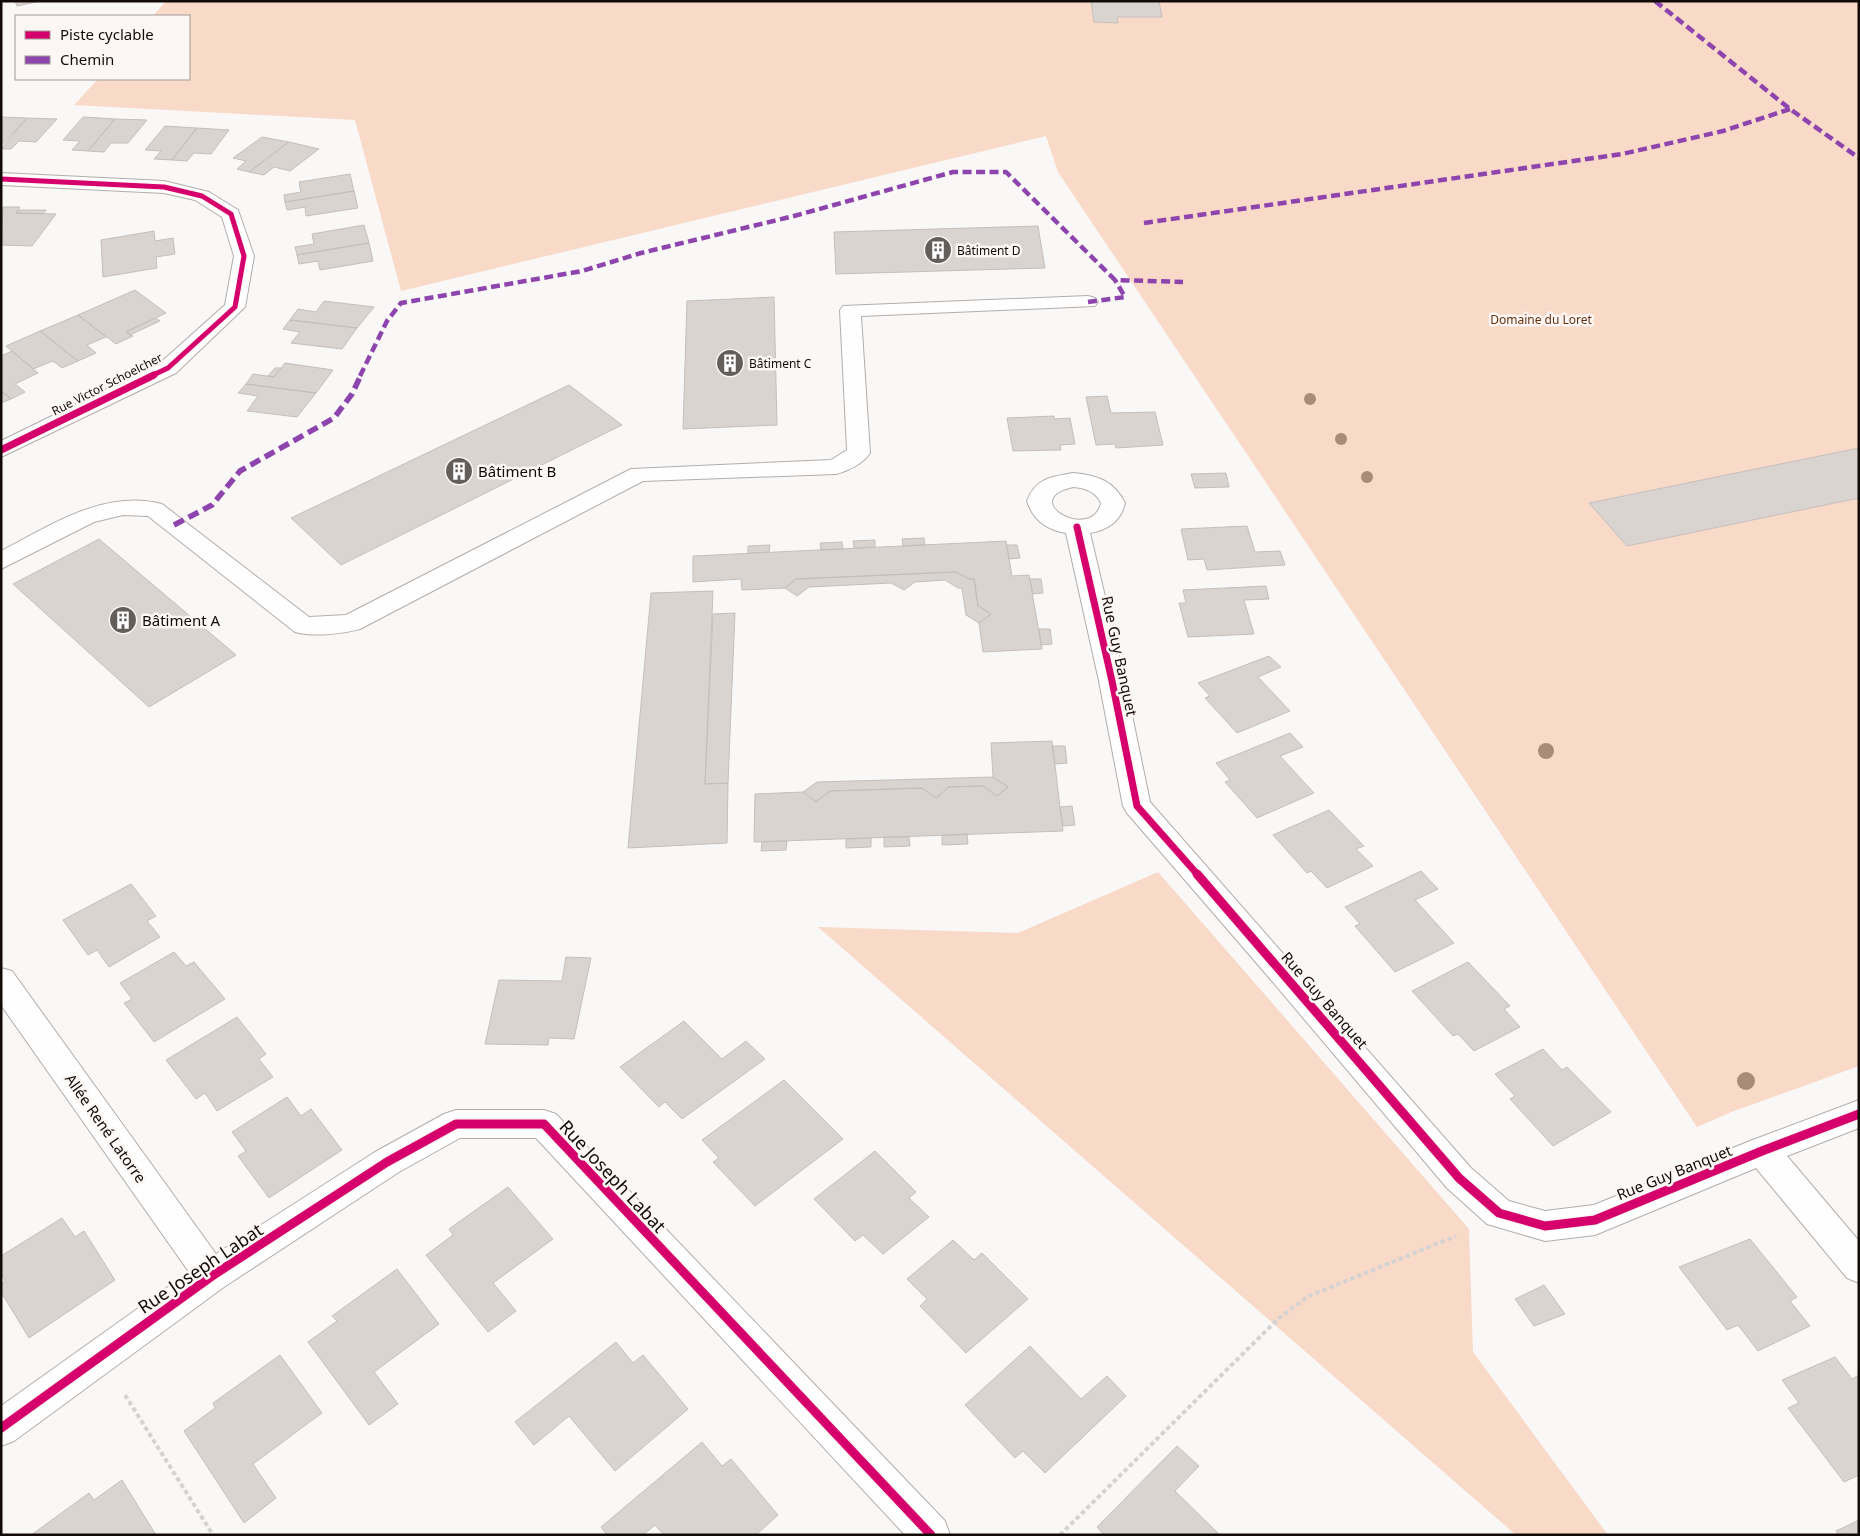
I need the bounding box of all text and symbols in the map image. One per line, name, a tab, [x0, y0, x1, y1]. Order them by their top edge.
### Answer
legend	[15, 15, 190, 80]
text: Piste cyclable	[60, 24, 154, 44]
text: Chemin	[60, 49, 114, 69]
building icon: Bâtiment D	[923, 235, 953, 265]
place label: Bâtiment D	[957, 242, 1021, 259]
park label: Domaine du Loret	[1490, 311, 1592, 328]
building icon: Bâtiment C	[715, 348, 745, 378]
street label: Rue Victor Schoelcher	[49, 349, 165, 419]
place label: Bâtiment C	[749, 355, 812, 372]
building icon: Bâtiment B	[444, 456, 474, 486]
place label: Bâtiment B	[478, 461, 556, 481]
street label: Rue Guy Banquet	[1097, 594, 1143, 719]
building icon: Bâtiment A	[108, 605, 138, 635]
place label: Bâtiment A	[142, 610, 221, 630]
street label: Rue Guy Banquet	[1277, 947, 1373, 1053]
street label: Allée René Latorre	[61, 1069, 151, 1187]
street label: Rue Joseph Labat	[555, 1114, 672, 1238]
street label: Rue Guy Banquet	[1613, 1140, 1735, 1204]
street label: Rue Joseph Labat	[133, 1217, 268, 1319]

